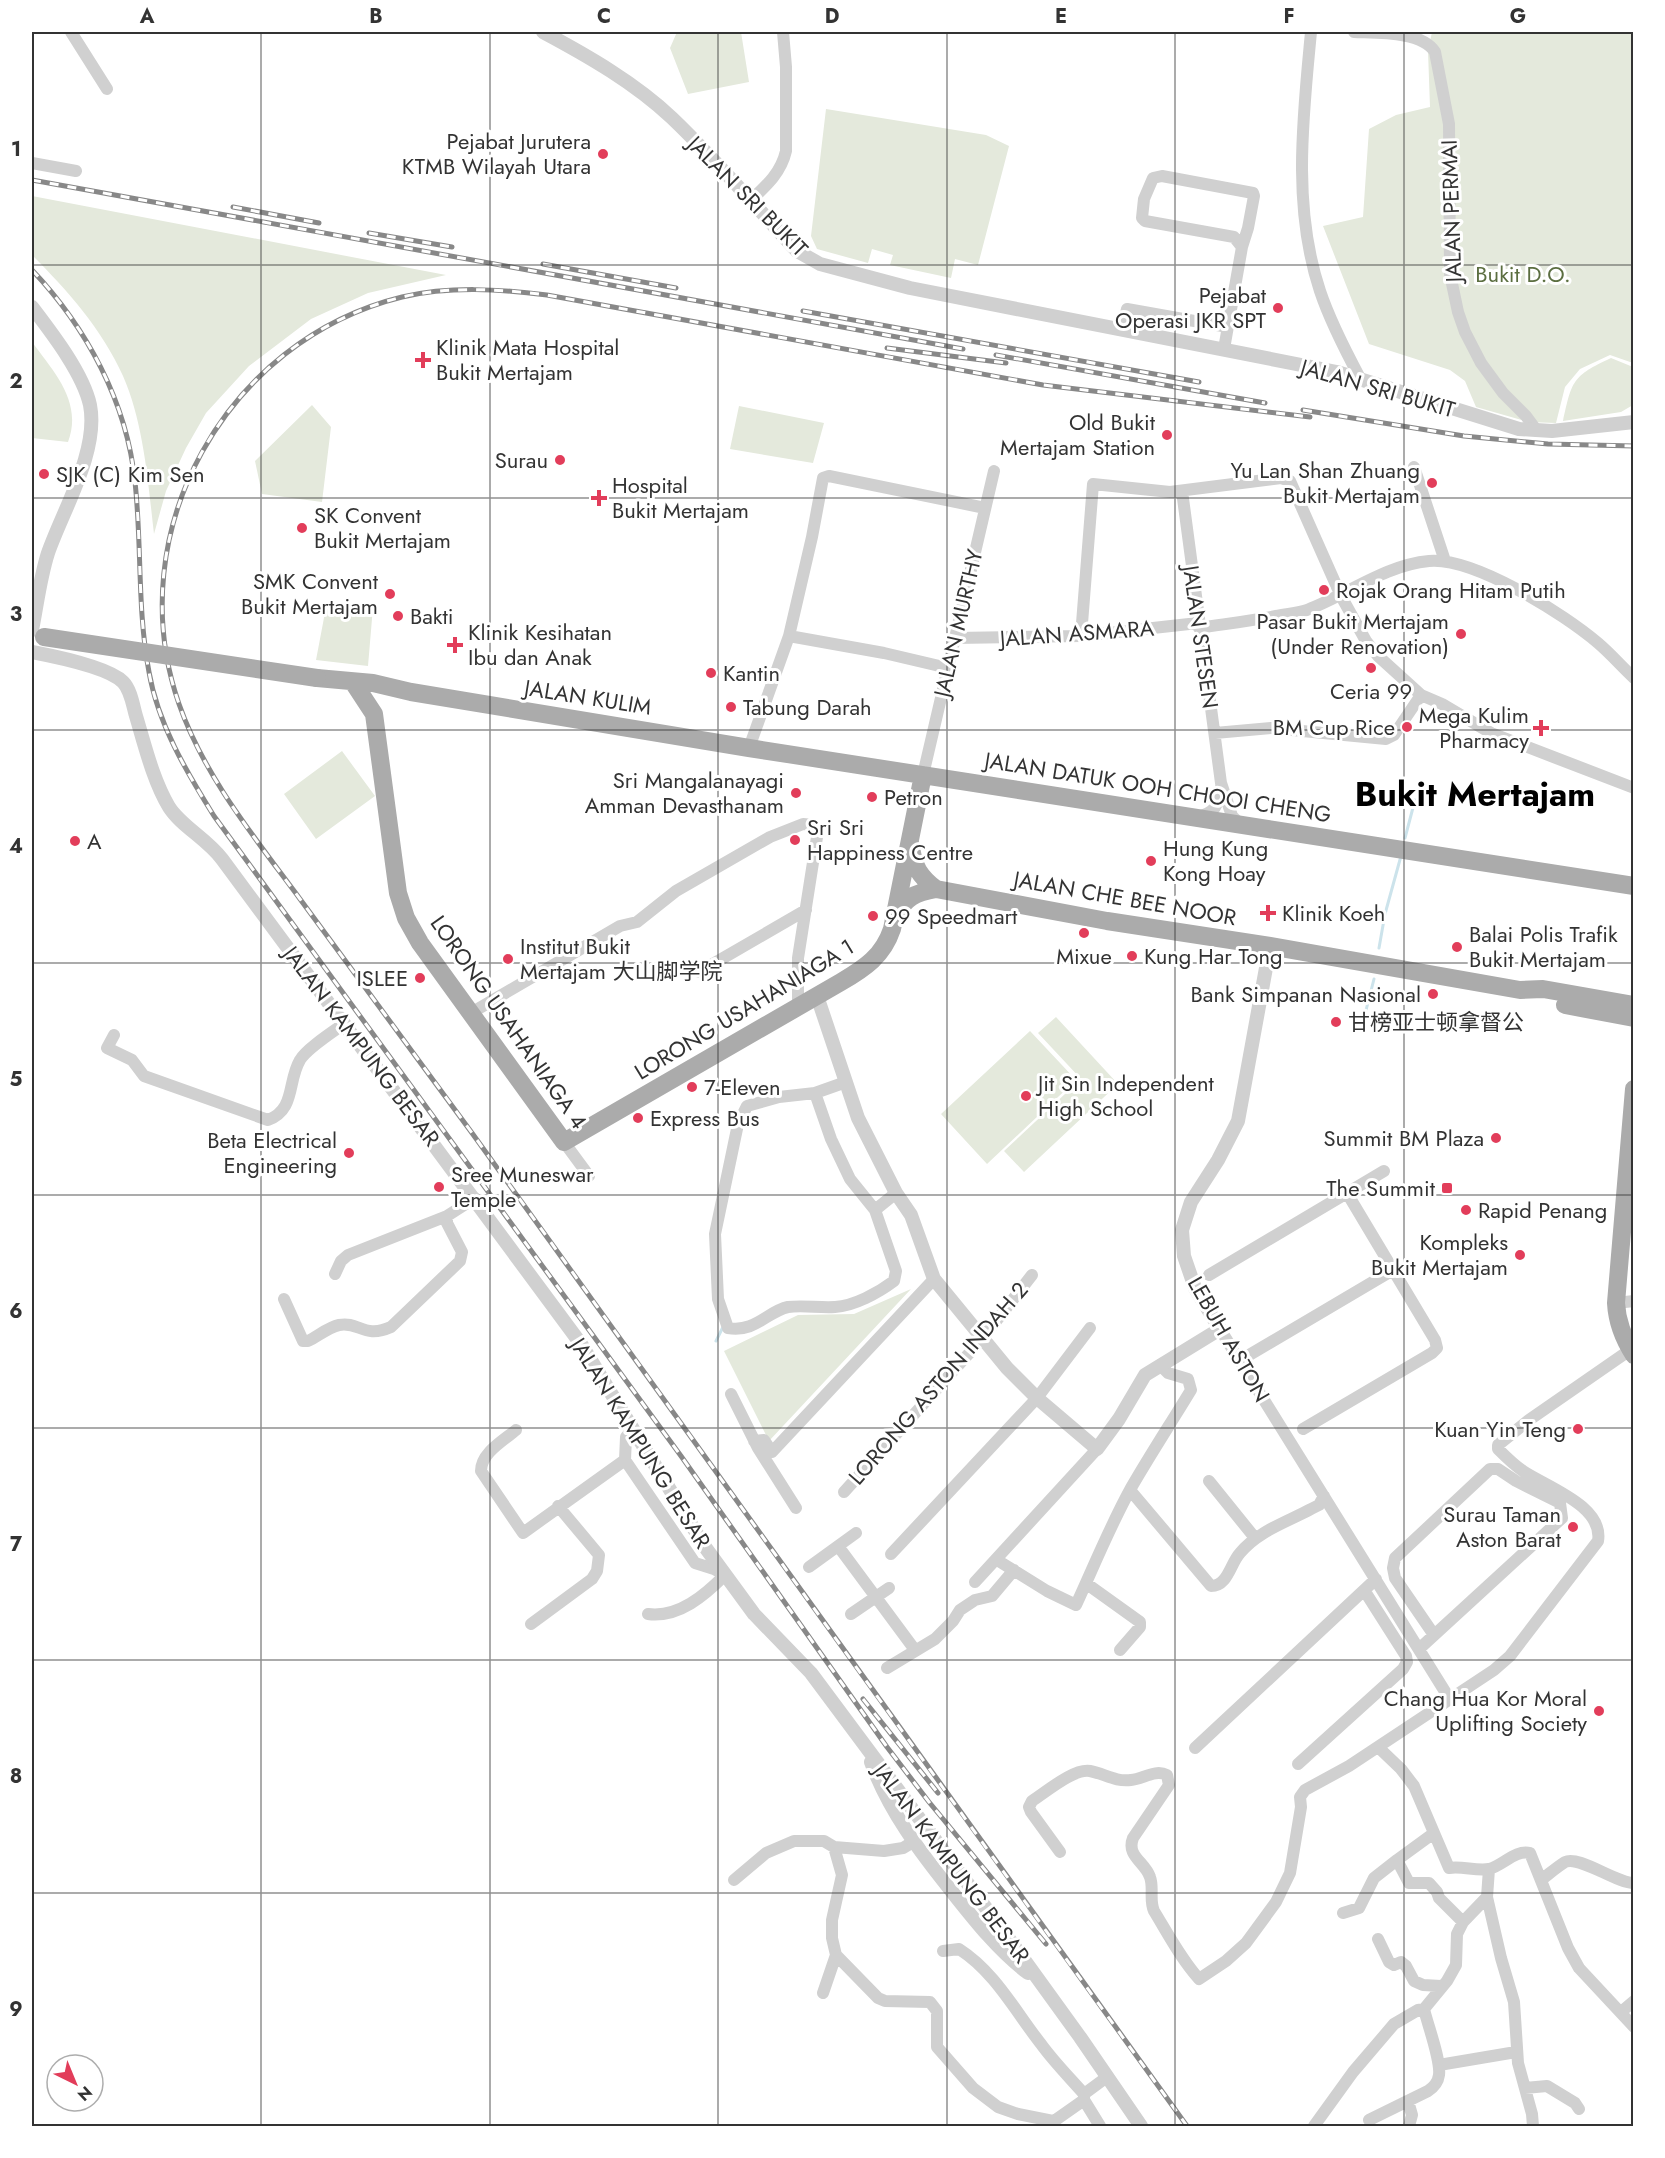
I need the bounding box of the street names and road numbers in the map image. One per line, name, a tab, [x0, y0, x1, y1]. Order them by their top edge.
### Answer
street label: JALAN SRI BUKIT	[678, 126, 816, 264]
street label: JALAN PERMAI	[1433, 139, 1470, 286]
street label: JALAN SRI BUKIT	[1294, 350, 1460, 426]
street label: JALAN MURTHY	[925, 545, 991, 703]
street label: JALAN STESEN	[1175, 560, 1227, 711]
street label: JALAN ASMARA	[996, 612, 1156, 655]
street label: JALAN KULIM	[519, 671, 654, 723]
street label: JALAN DATUK OOH CHOOI CHENG	[979, 743, 1334, 830]
street label: JALAN CHE BEE NOOR	[1008, 862, 1239, 933]
street label: LORONG USAHANIAGA 4	[423, 909, 595, 1135]
street label: LORONG USAHANIAGA 1	[628, 931, 860, 1087]
street label: JALAN KAMPUNG BESAR	[274, 937, 448, 1153]
street label: LEBUH ASTON	[1180, 1270, 1278, 1408]
street label: LORONG ASTON INDAH 2	[841, 1274, 1035, 1492]
street label: JALAN KAMPUNG BESAR	[561, 1329, 719, 1555]
street label: JALAN KAMPUNG BESAR	[864, 1754, 1038, 1970]

